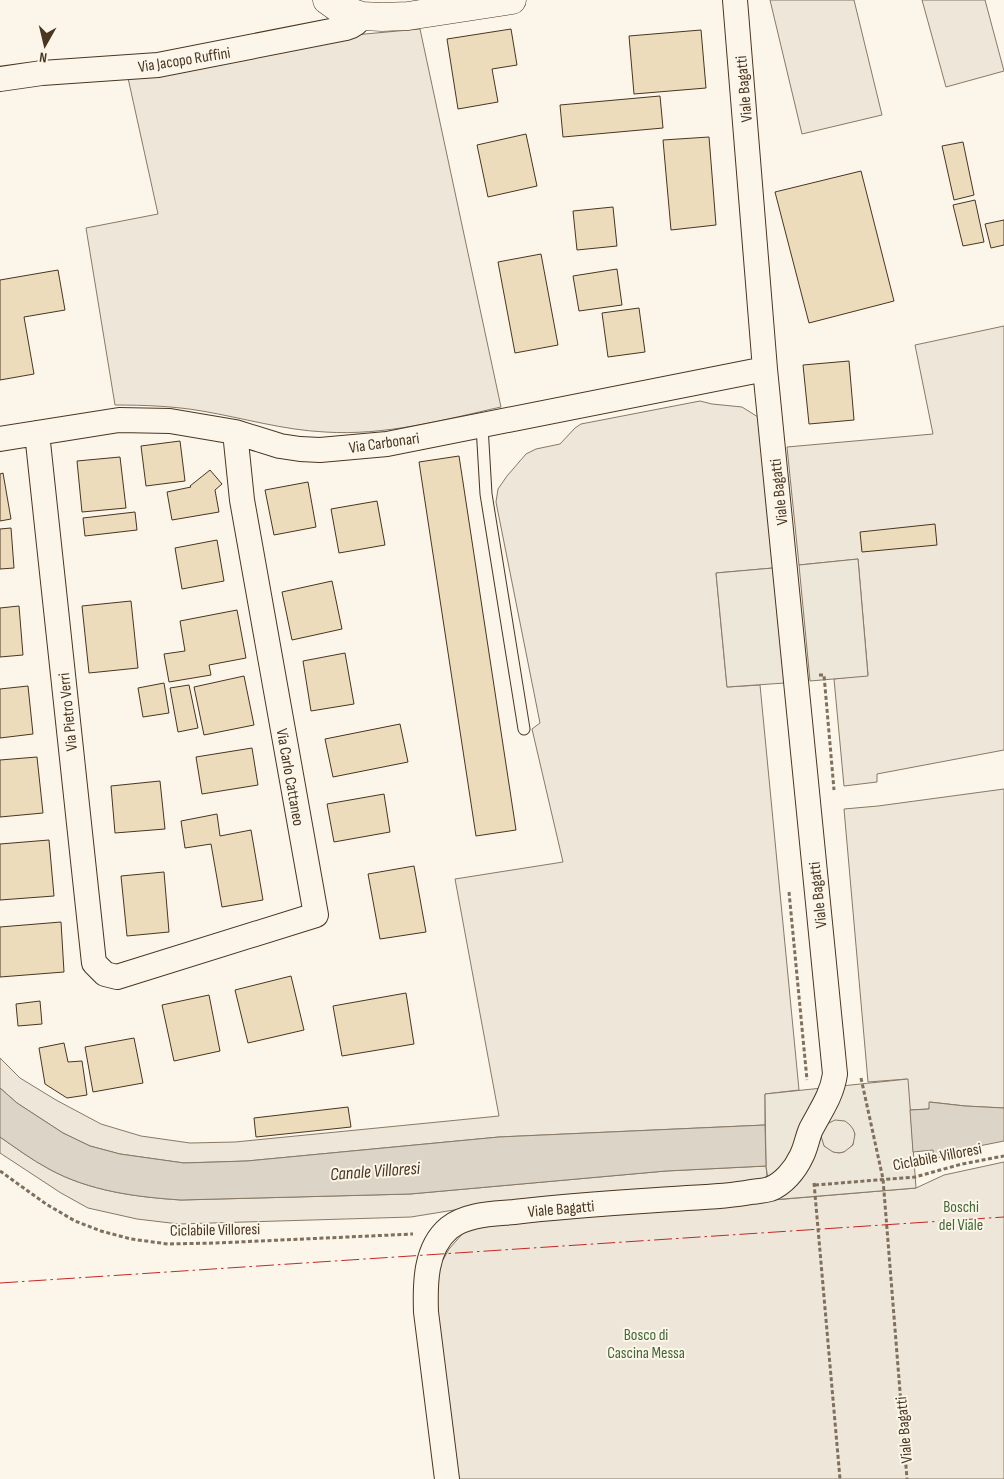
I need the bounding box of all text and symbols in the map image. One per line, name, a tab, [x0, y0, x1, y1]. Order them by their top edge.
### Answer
north arrow	[20, 20, 70, 70]
street label: Via Jacopo Ruffini	[137, 44, 232, 77]
text: N	[38, 48, 48, 66]
street label: Viale Bagatti	[732, 55, 757, 123]
street label: Via Carbonari	[348, 429, 421, 458]
street label: Viale Bagatti	[767, 458, 792, 526]
street label: Via Pietro Verri	[55, 672, 82, 752]
street label: Via Carlo Cattaneo	[272, 727, 307, 828]
street label: Viale Bagatti	[806, 861, 831, 929]
street label: Ciclabile Villoresi	[891, 1140, 983, 1175]
water label: Canale Villoresi	[329, 1158, 421, 1185]
street label: Viale Bagatti	[527, 1197, 595, 1222]
park label: Boschi del Viale	[939, 1198, 983, 1235]
street label: Ciclabile Villoresi	[170, 1220, 260, 1241]
park label: Bosco di Cascina Messa	[607, 1326, 685, 1363]
street label: Viale Bagatti	[892, 1396, 917, 1464]

